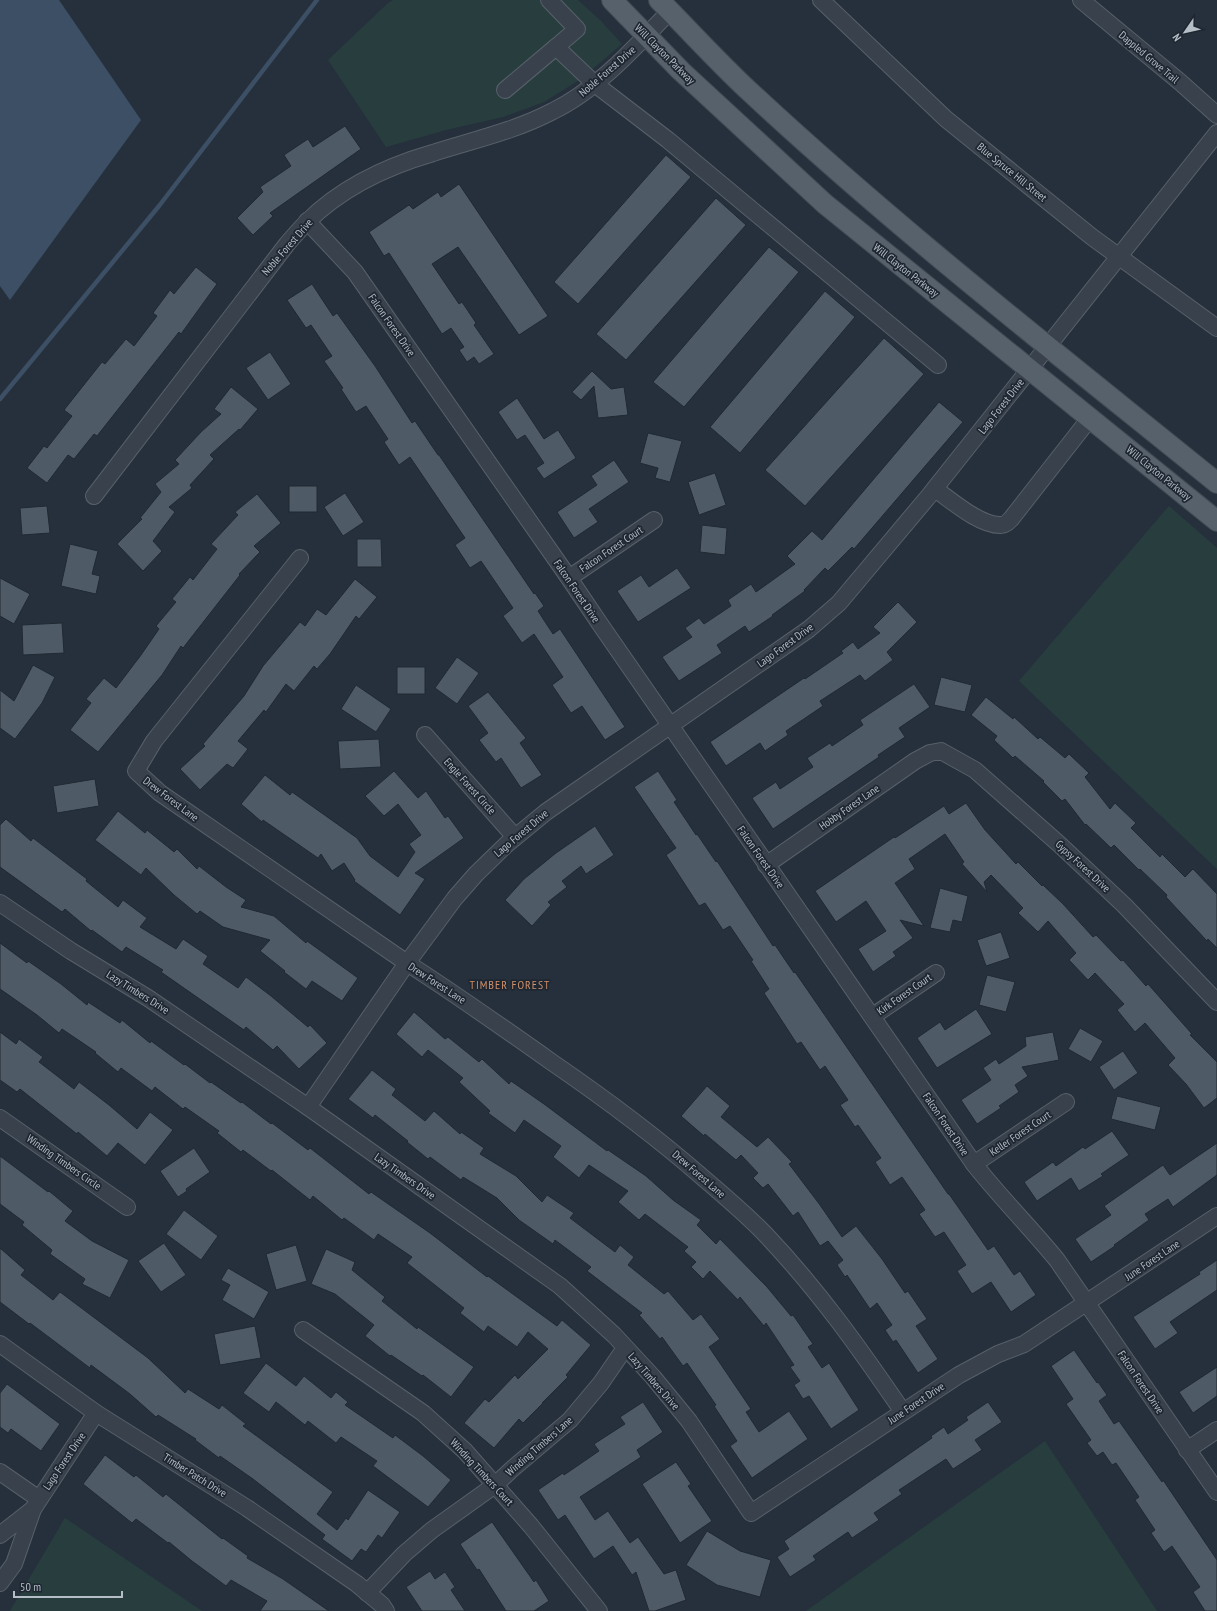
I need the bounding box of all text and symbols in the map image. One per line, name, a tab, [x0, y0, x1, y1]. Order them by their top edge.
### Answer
north arrow	[1165, 12, 1205, 52]
street label: Will Clayton Parkway	[632, 21, 699, 88]
street label: Dappled Grove Trail	[1116, 28, 1182, 86]
text: N	[1169, 31, 1184, 44]
street label: Noble Forest Drive	[576, 42, 639, 100]
street label: Blue Spruce Hill Street	[974, 140, 1050, 204]
street label: Noble Forest Drive	[258, 215, 316, 278]
street label: Will Clayton Parkway	[870, 240, 942, 301]
street label: Falcon Forest Drive	[365, 291, 419, 359]
street label: Lago Forest Drive	[975, 375, 1027, 437]
street label: Will Clayton Parkway	[1124, 443, 1195, 504]
street label: Falcon Forest Court	[577, 523, 645, 575]
street label: Falcon Forest Drive	[551, 557, 603, 626]
street label: Lago Forest Drive	[754, 620, 816, 670]
street label: Engle Forest Circle	[441, 755, 499, 817]
street label: Drew Forest Lane	[140, 774, 202, 825]
street label: Hobby Forest Lane	[816, 781, 882, 833]
street label: Lago Forest Drive	[491, 806, 551, 860]
street label: Falcon Forest Drive	[734, 823, 788, 891]
street label: Gypsy Forest Drive	[1053, 837, 1114, 895]
street label: Drew Forest Lane	[406, 959, 469, 1007]
street label: Lazy Timbers Drive	[104, 967, 172, 1017]
street label: Kirk Forest Court	[874, 970, 934, 1018]
district label: TIMBER FOREST	[470, 977, 550, 992]
street label: Falcon Forest Drive	[920, 1090, 972, 1159]
street label: Keller Forest Court	[987, 1107, 1053, 1159]
street label: Winding Timbers Circle	[24, 1131, 104, 1193]
street label: Drew Forest Lane	[670, 1147, 729, 1201]
street label: Lazy Timbers Drive	[372, 1150, 439, 1202]
street label: June Forest Lane	[1121, 1236, 1183, 1284]
street label: Falcon Forest Drive	[1115, 1348, 1167, 1417]
street label: Lazy Timbers Drive	[625, 1349, 683, 1413]
street label: June Forest Drive	[884, 1379, 947, 1428]
street label: Winding Timbers Lane	[503, 1413, 576, 1479]
street label: Lago Forest Drive	[40, 1429, 89, 1493]
street label: Winding Timbers Court	[447, 1435, 517, 1509]
street label: Timber Patch Drive	[161, 1450, 230, 1500]
scale bar	[14, 1573, 122, 1599]
text: 50 m	[20, 1579, 41, 1594]

